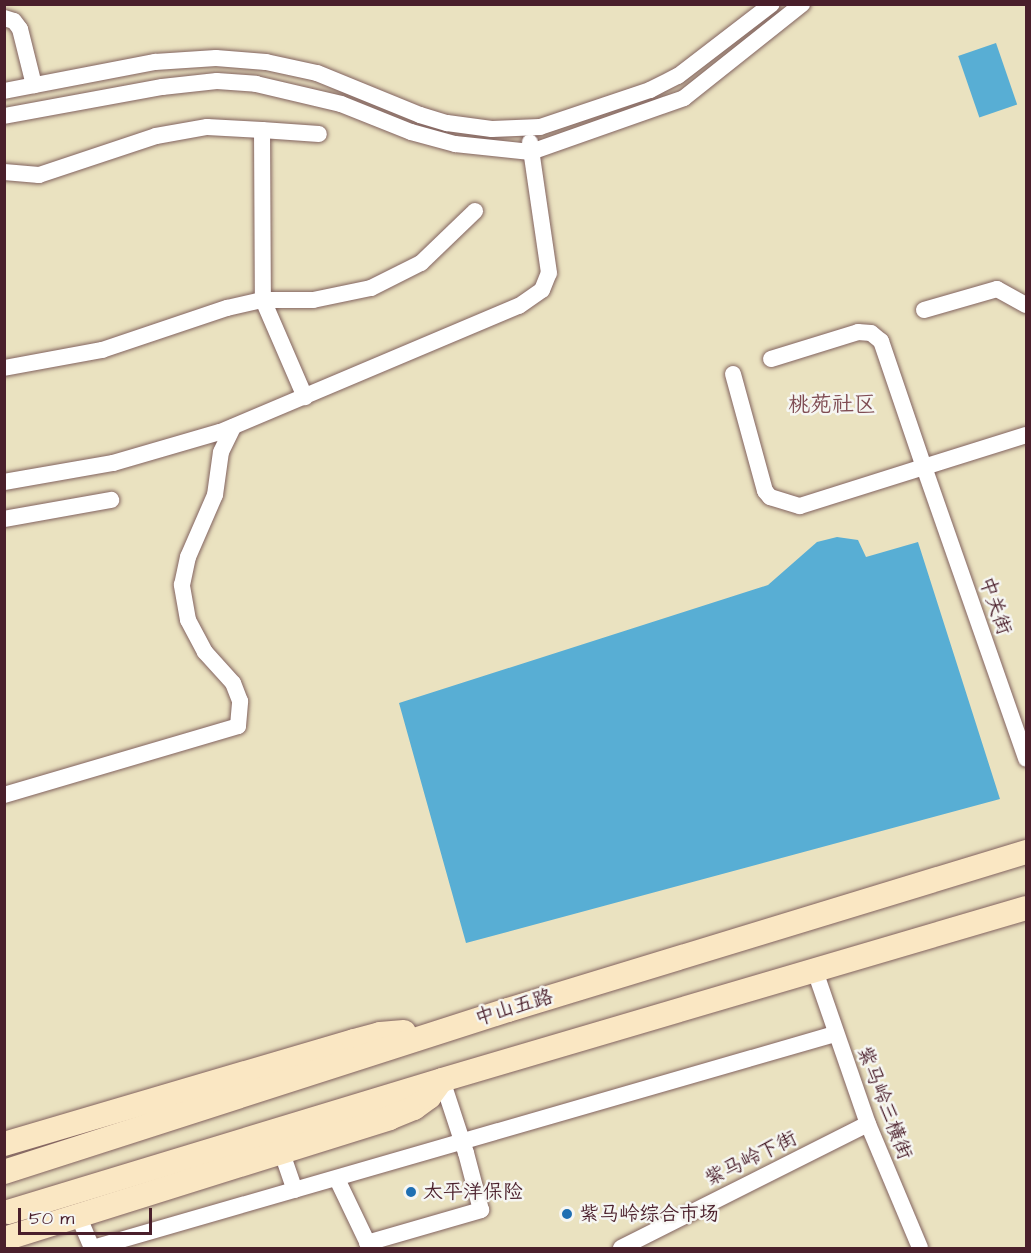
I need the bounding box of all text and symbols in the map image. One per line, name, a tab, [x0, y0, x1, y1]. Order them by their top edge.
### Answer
district label: 桃苑社区	[788, 392, 876, 418]
street label: 中关街	[974, 574, 1016, 638]
street label: 中山五路	[472, 985, 556, 1031]
street label: 紫马岭三横街	[851, 1043, 917, 1163]
street label: 紫马岭下街	[701, 1126, 801, 1192]
place label: 太平洋保险	[423, 1180, 523, 1204]
marker: 太平洋保险	[404, 1185, 418, 1199]
scale bar	[21, 1196, 154, 1234]
place label: 紫马岭综合市场	[579, 1202, 719, 1226]
text: 50 m	[29, 1206, 74, 1231]
marker: 紫马岭综合市场	[560, 1207, 574, 1221]

